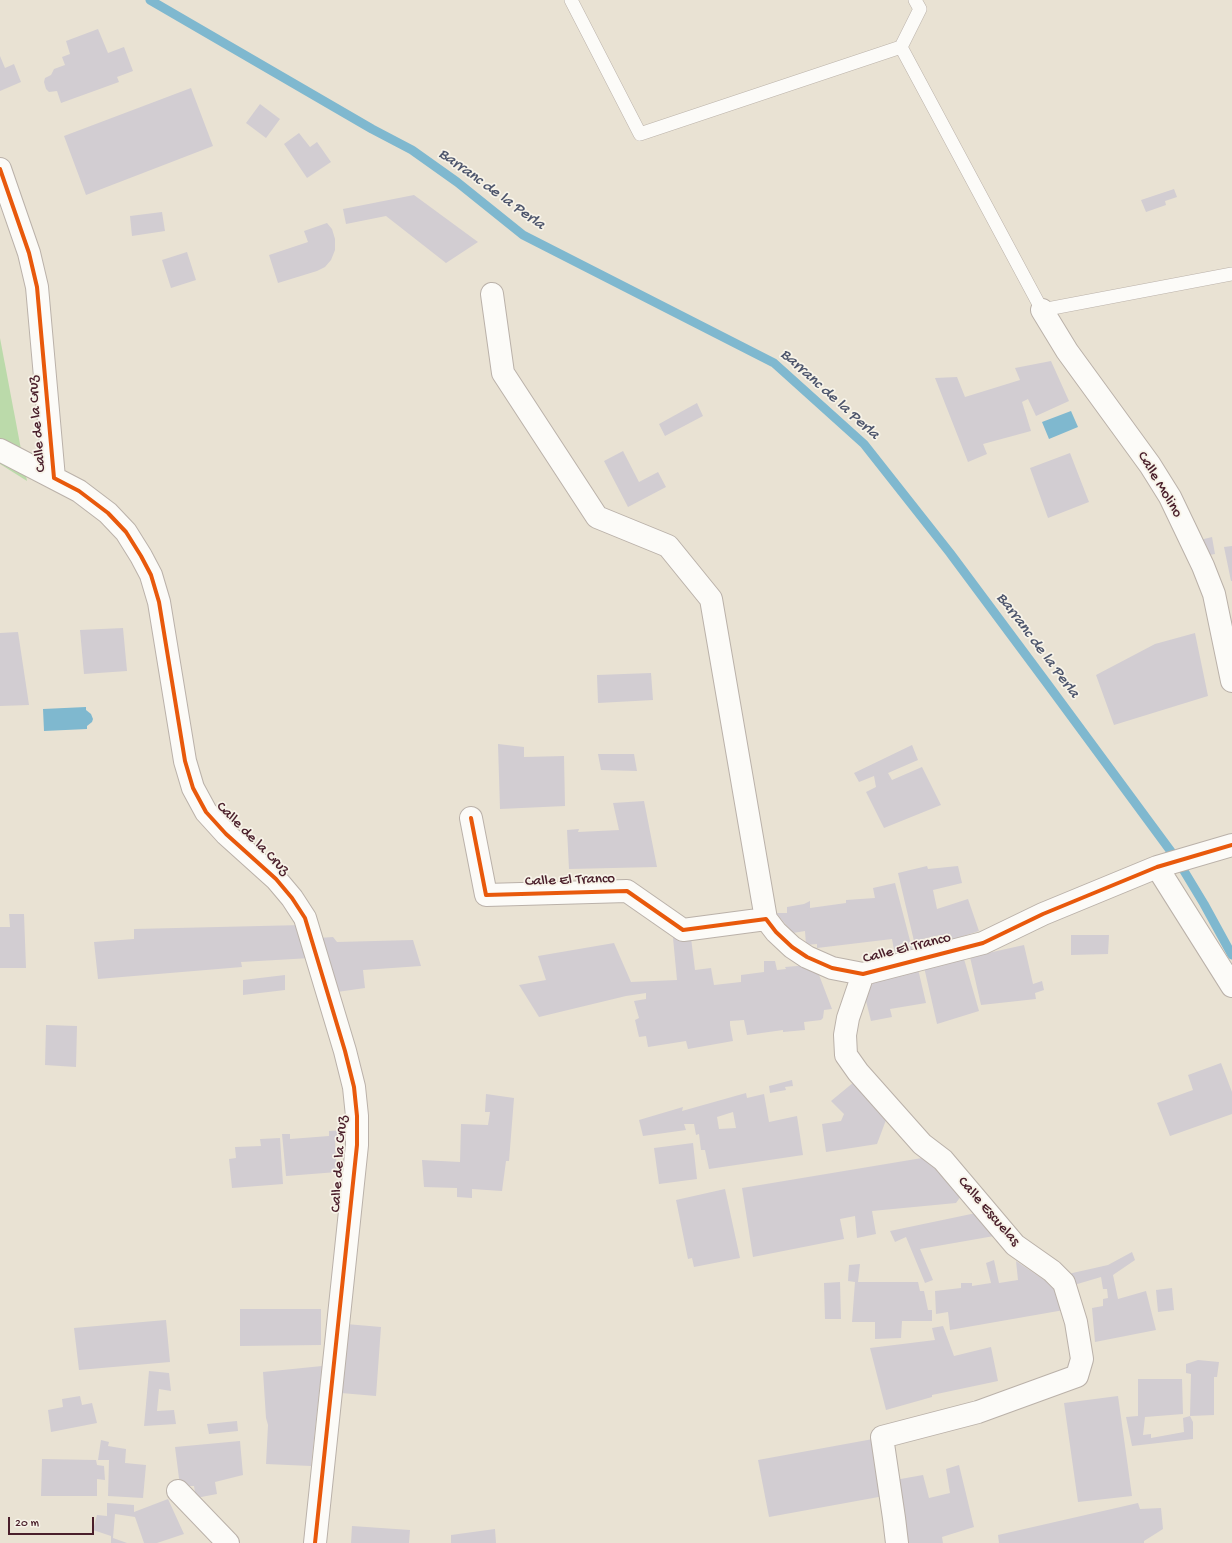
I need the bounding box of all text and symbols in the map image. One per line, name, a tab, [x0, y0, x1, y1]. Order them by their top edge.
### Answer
water label: Barranc de la Perla	[434, 145, 548, 235]
water label: Barranc de la Perla	[775, 345, 883, 445]
street label: Calle de la Cruz	[25, 375, 51, 473]
street label: Calle Molino	[1132, 449, 1186, 521]
water label: Barranc de la Perla	[991, 590, 1083, 702]
street label: Calle de la Cruz	[211, 798, 293, 880]
street label: Calle El Tranco	[525, 870, 615, 892]
street label: Calle El Tranco	[861, 929, 953, 969]
street label: Calle de la Cruz	[328, 1115, 352, 1213]
street label: Calle Escuelas	[953, 1174, 1023, 1250]
scale bar	[10, 1509, 96, 1535]
text: 20 m	[15, 1517, 39, 1531]

